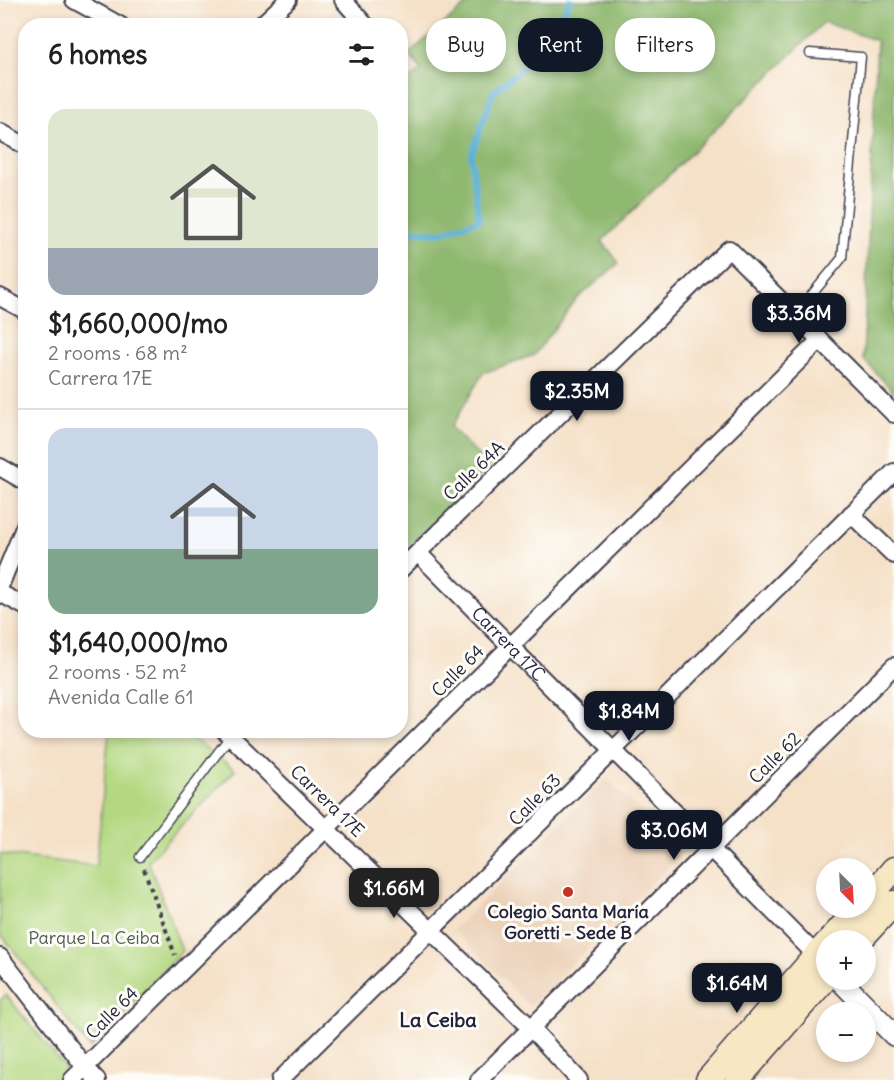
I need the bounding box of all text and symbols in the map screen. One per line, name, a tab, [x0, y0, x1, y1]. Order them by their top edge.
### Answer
chip: Buy	[426, 18, 506, 72]
chip: Rent	[518, 18, 603, 72]
chip: Filters	[615, 18, 715, 72]
text: 6 homes	[48, 38, 147, 71]
icon: filters	[345, 38, 378, 71]
icon: home	[159, 148, 267, 256]
pin: $3.36M	[750, 293, 848, 344]
text: $3.36M	[766, 300, 832, 325]
text: $1,660,000/mo	[48, 307, 228, 340]
text: 2 rooms · 68 m²	[48, 340, 188, 365]
text: Carrera 17E	[48, 365, 153, 390]
pin: $2.35M	[528, 371, 626, 422]
text: $2.35M	[544, 378, 610, 403]
street label: Calle 64A	[438, 436, 509, 505]
icon: home	[159, 467, 267, 575]
street label: Carrera 17C	[467, 602, 550, 686]
text: $1,640,000/mo	[48, 626, 228, 659]
street label: Calle 64	[427, 640, 489, 702]
text: 2 rooms · 52 m²	[48, 659, 187, 684]
text: Avenida Calle 61	[48, 684, 194, 709]
pin: $1.84M	[580, 691, 678, 742]
text: $1.84M	[598, 698, 660, 723]
street label: Calle 62	[744, 727, 806, 789]
street label: Carrera 17E	[286, 760, 369, 842]
street label: Calle 63	[504, 769, 566, 831]
pin: $3.06M	[625, 810, 723, 861]
text: $3.06M	[640, 817, 708, 842]
north arrow	[816, 858, 876, 918]
map controls	[816, 858, 876, 1062]
pin: $1.66M	[345, 868, 443, 919]
text: $1.66M	[363, 875, 425, 900]
marker: Colegio Santa María Goretti - Sede B	[561, 885, 575, 899]
place label: Colegio Santa María Goretti - Sede B	[487, 900, 649, 944]
park label: Parque La Ceiba	[28, 926, 160, 949]
button: +	[816, 930, 876, 990]
pin: $1.64M	[688, 963, 786, 1014]
text: $1.64M	[706, 970, 768, 995]
street label: Calle 64	[81, 982, 143, 1044]
button: −	[816, 1002, 876, 1062]
district label: La Ceiba	[399, 1007, 477, 1032]

